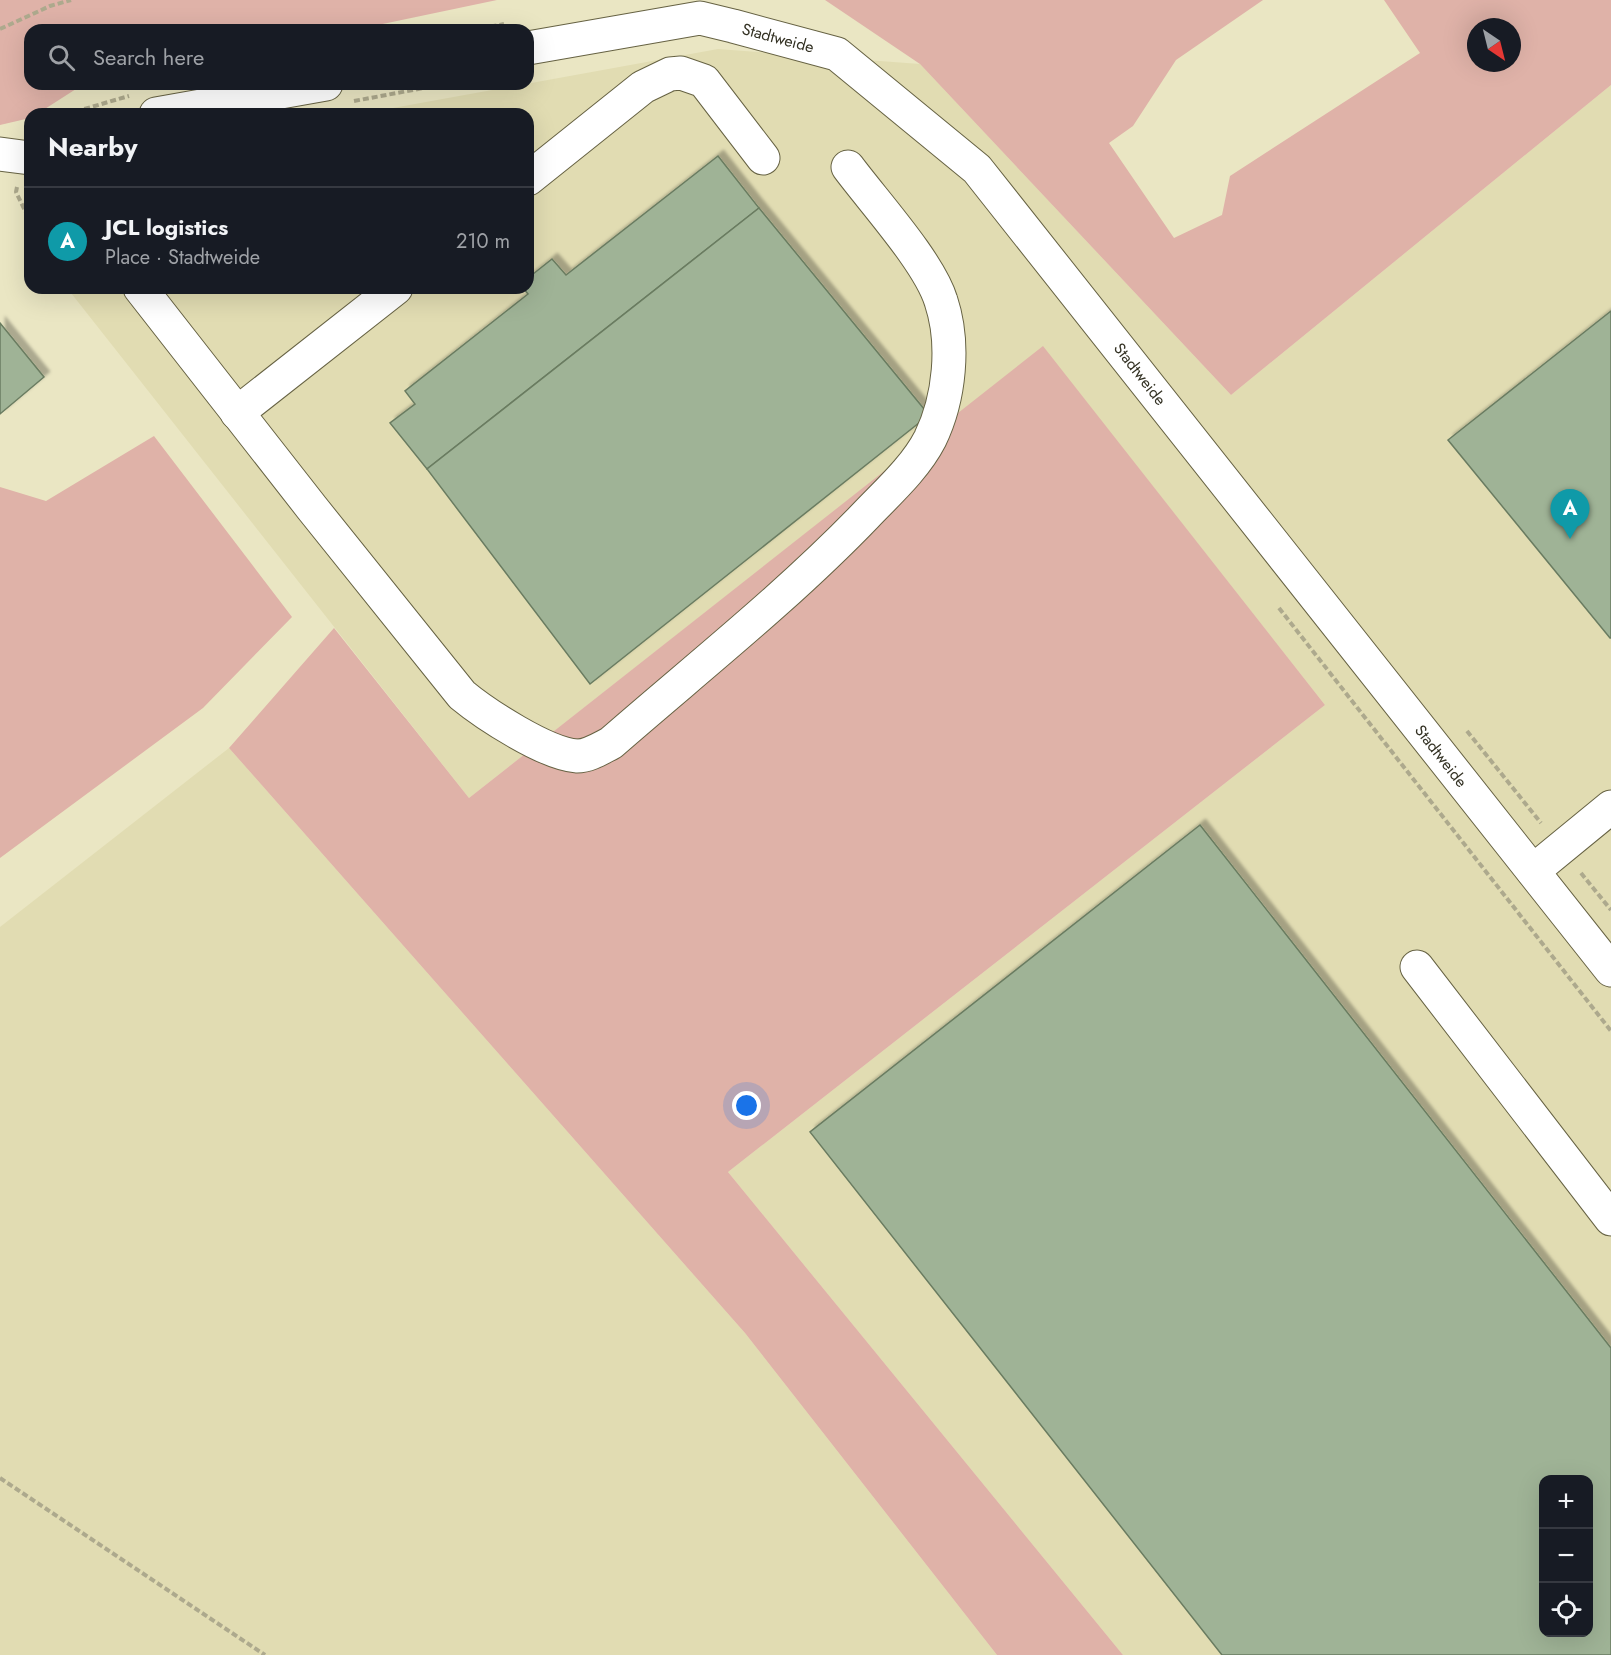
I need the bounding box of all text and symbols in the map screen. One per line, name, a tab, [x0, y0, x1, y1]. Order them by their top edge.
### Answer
street label: Stadtweide	[739, 17, 817, 59]
north arrow	[1467, 18, 1521, 72]
search box	[24, 24, 534, 90]
icon: search	[45, 41, 78, 74]
text: Search here	[93, 41, 204, 73]
text: Nearby	[48, 128, 137, 166]
text: JCL logistics	[105, 211, 228, 243]
text: A	[60, 227, 75, 256]
text: 210 m	[456, 227, 510, 256]
text: Place · Stadtweide	[105, 243, 260, 272]
street label: Stadtweide	[1108, 338, 1172, 410]
pin: A	[1550, 490, 1590, 539]
street label: Stadtweide	[1409, 720, 1473, 792]
your location	[732, 1091, 761, 1120]
map controls	[1539, 1475, 1593, 1637]
button: +	[1539, 1475, 1593, 1529]
button: −	[1539, 1529, 1593, 1583]
button: locate	[1539, 1583, 1593, 1637]

